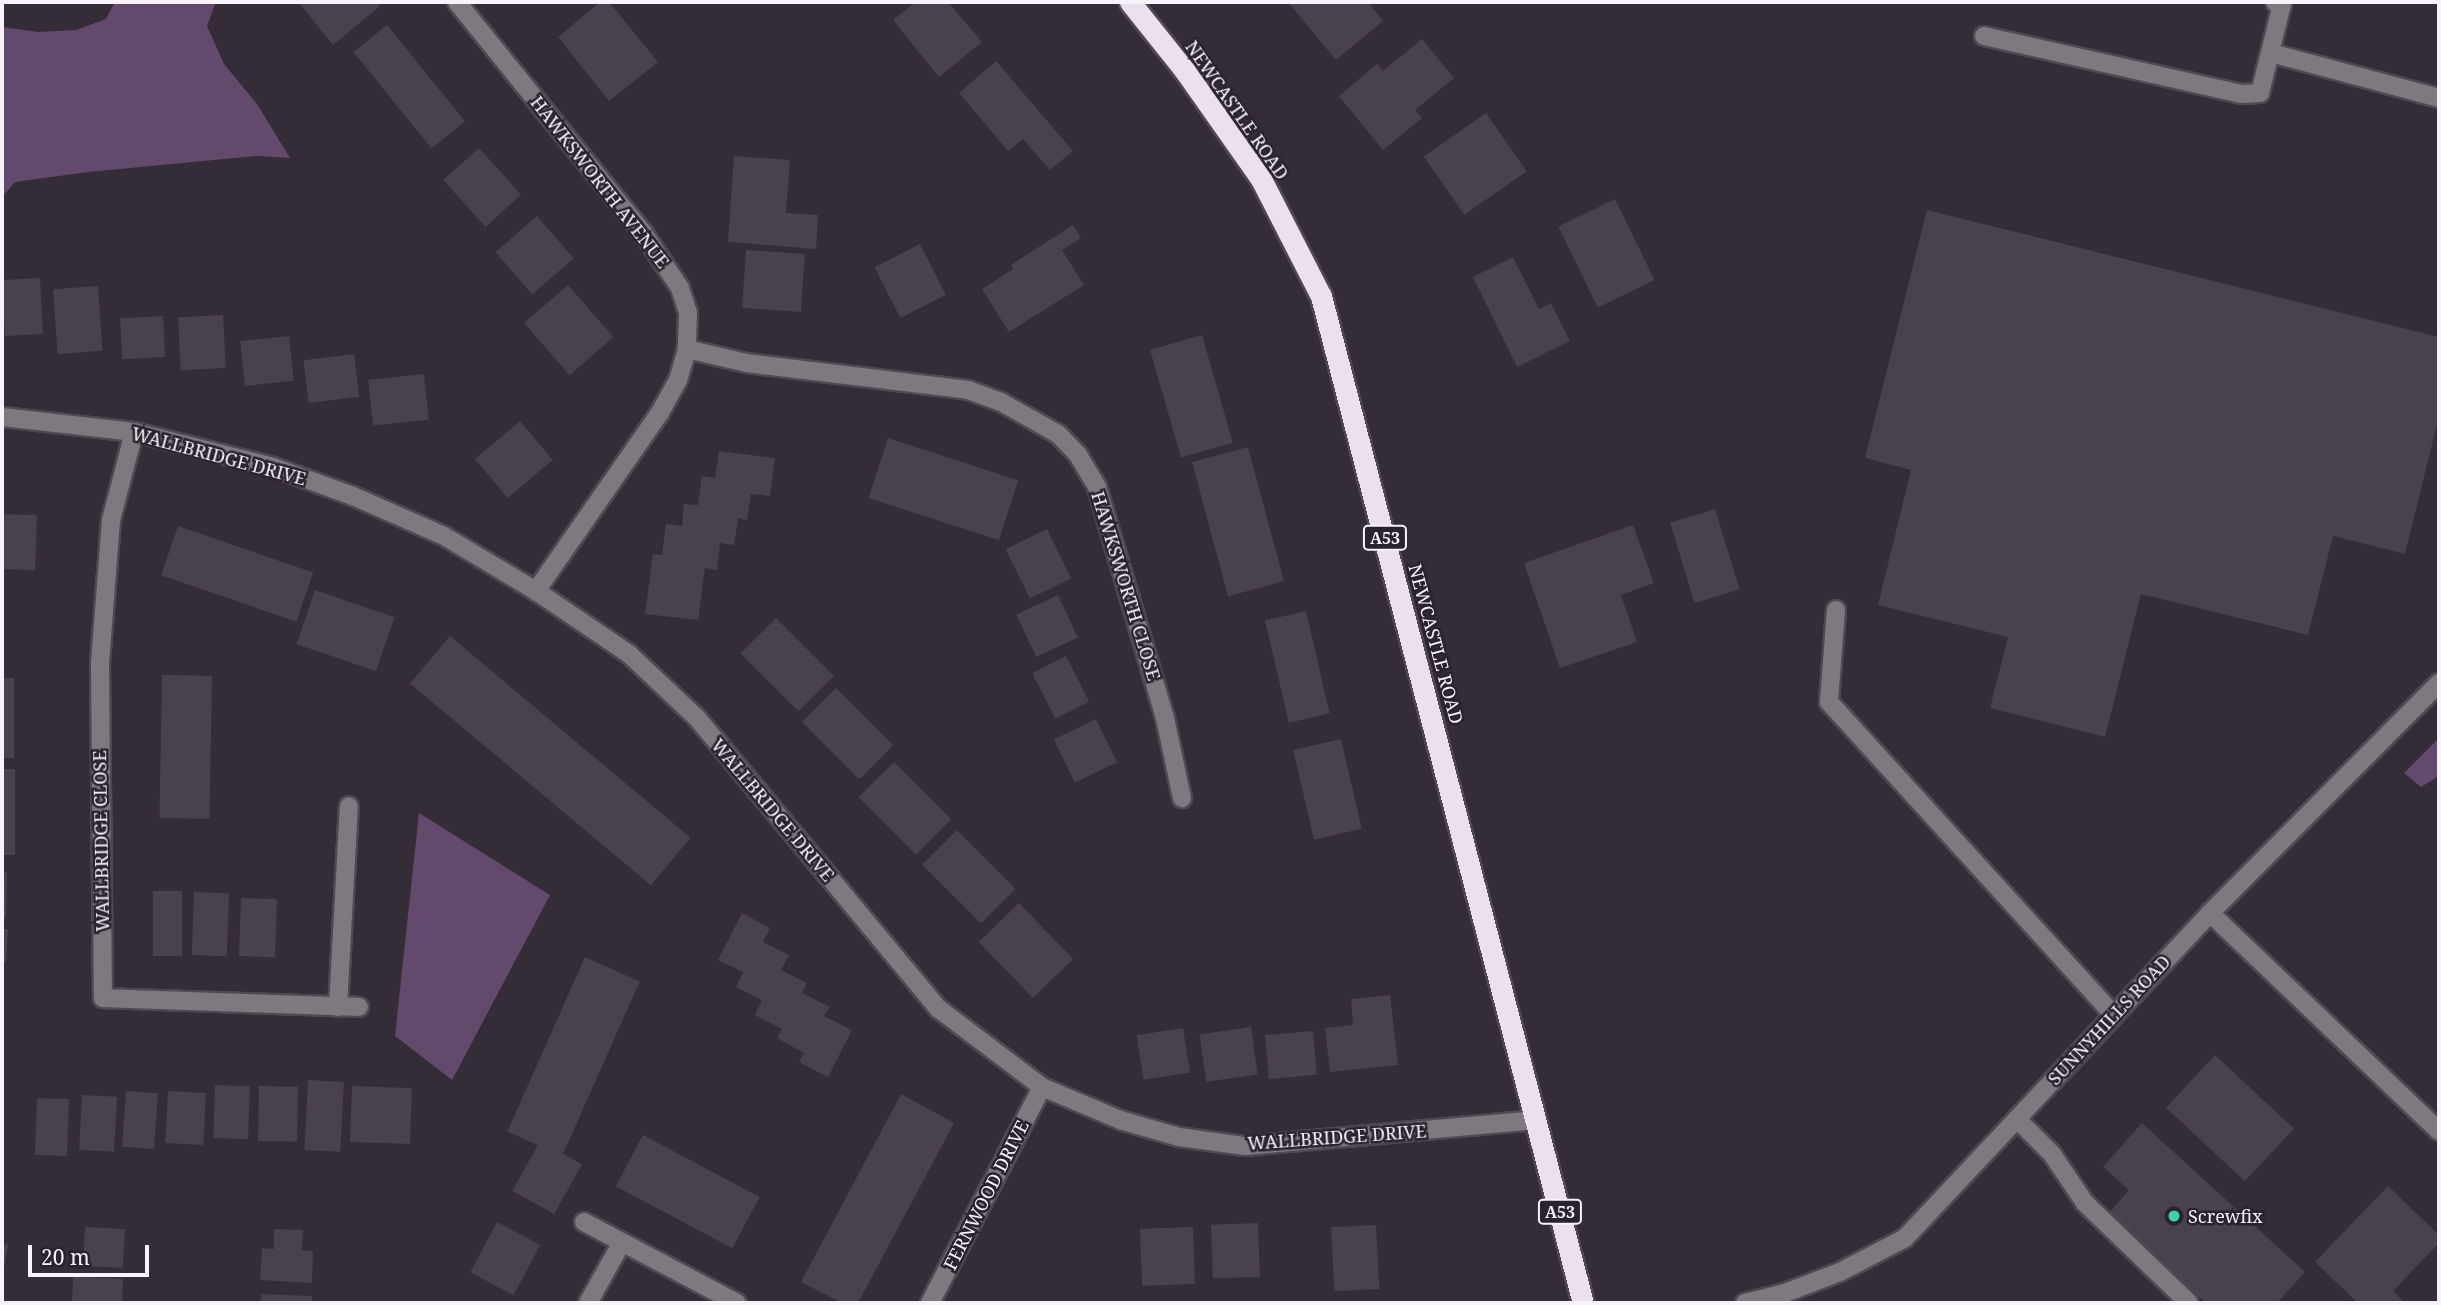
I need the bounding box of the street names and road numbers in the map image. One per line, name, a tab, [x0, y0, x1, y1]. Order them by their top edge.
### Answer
street label: NEWCASTLE ROAD	[1181, 36, 1293, 184]
street label: HAWKSWORTH AVENUE	[526, 92, 674, 272]
street label: WALLBRIDGE DRIVE	[129, 422, 309, 490]
street label: HAWKSWORTH CLOSE	[1087, 489, 1165, 683]
road number: A53	[1362, 526, 1408, 551]
street label: NEWCASTLE ROAD	[1404, 562, 1468, 726]
street label: WALLBRIDGE DRIVE	[707, 734, 839, 886]
street label: WALLBRIDGE CLOSE	[89, 750, 113, 932]
street label: SUNNYHILLS ROAD	[2043, 951, 2175, 1089]
street label: FERNWOOD DRIVE	[939, 1116, 1033, 1274]
street label: WALLBRIDGE DRIVE	[1247, 1120, 1427, 1154]
road number: A53	[1537, 1200, 1583, 1224]

